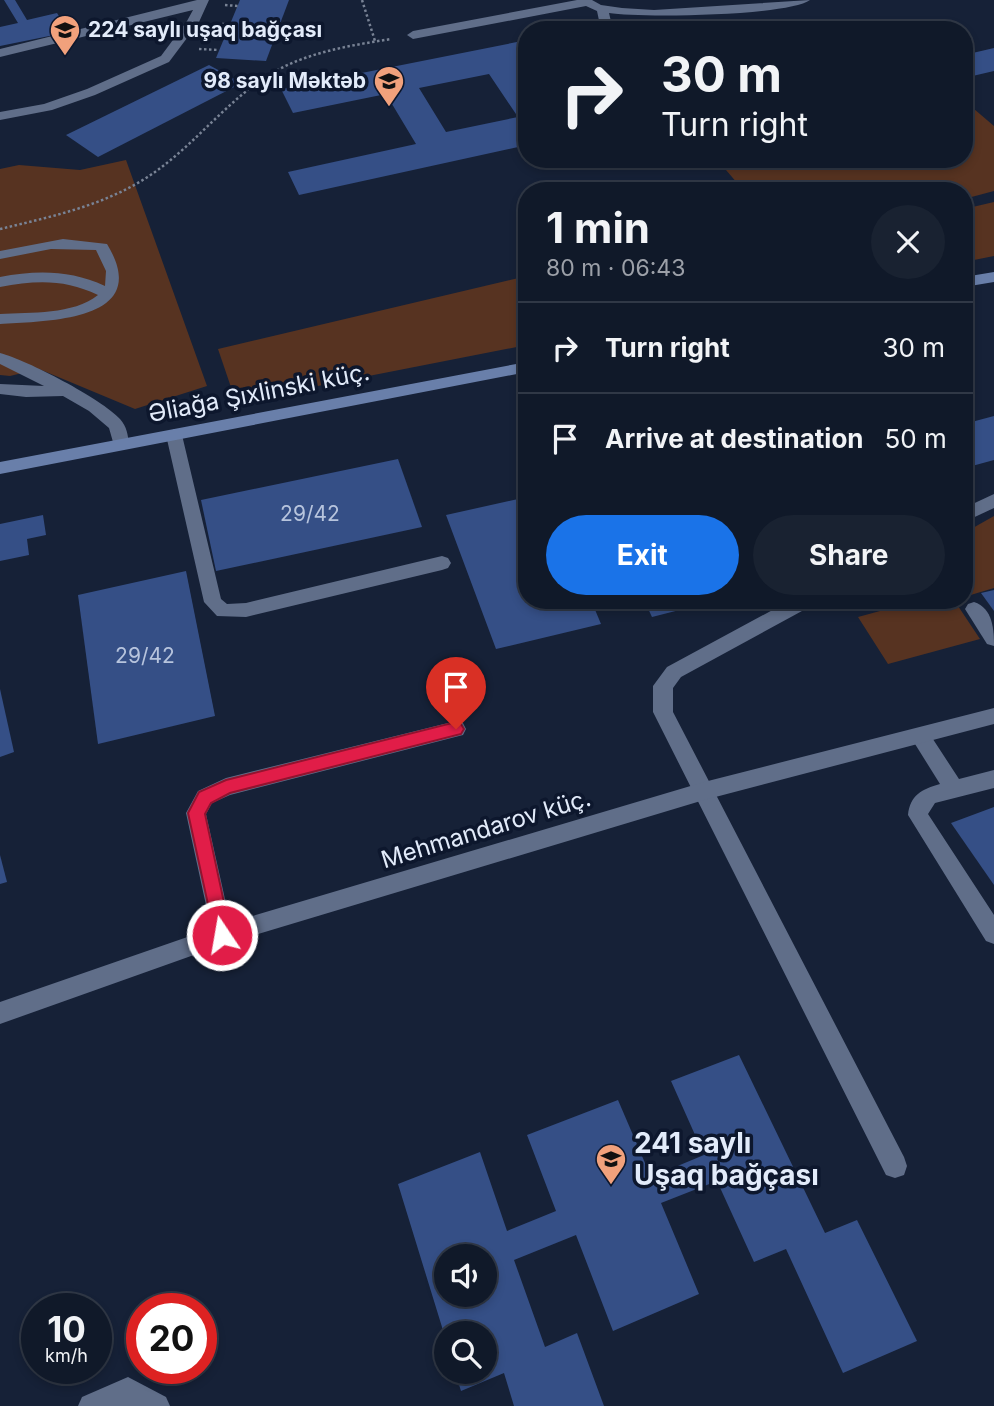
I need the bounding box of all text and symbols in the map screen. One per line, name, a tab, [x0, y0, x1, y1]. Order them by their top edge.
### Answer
school or university icon: 224 saylı uşaq bağçası	[48, 13, 82, 57]
place label: 224 saylı uşaq bağçası	[88, 17, 322, 42]
text: 30 m	[661, 45, 782, 104]
icon: right	[546, 49, 637, 140]
school or university icon: 98 saylı Məktəb	[372, 64, 406, 108]
place label: 98 saylı Məktəb	[204, 68, 366, 93]
text: Turn right	[661, 105, 808, 144]
text: 1 min	[546, 202, 650, 253]
button: close	[871, 205, 945, 279]
text: 80 m · 06:43	[546, 254, 685, 282]
icon: right	[546, 329, 584, 367]
text: Turn right	[605, 332, 730, 363]
text: 30 m	[882, 332, 945, 363]
street label: Əliağa Şıxlinski küç.	[146, 357, 372, 428]
icon: arrive	[546, 420, 584, 458]
text: Arrive at destination	[605, 423, 864, 454]
text: 50 m	[885, 423, 947, 454]
house number: 29/42	[280, 501, 340, 526]
button: Exit	[546, 515, 739, 595]
button: Share	[753, 515, 945, 595]
house number: 29/42	[115, 643, 175, 668]
pin	[426, 657, 486, 729]
icon: arrive	[437, 668, 475, 706]
street label: Mehmandarov küç.	[378, 783, 594, 874]
position arrow	[185, 898, 259, 972]
place label: 241 saylı Uşaq bağçası	[634, 1126, 819, 1192]
school or university icon: 241 saylı Uşaq bağçası	[594, 1142, 628, 1186]
map controls	[434, 1244, 497, 1384]
button: sound	[434, 1244, 497, 1307]
speed limit sign: 20	[126, 1293, 217, 1384]
text: 10	[47, 1308, 86, 1350]
button: search	[434, 1321, 497, 1384]
text: km/h	[45, 1345, 88, 1366]

